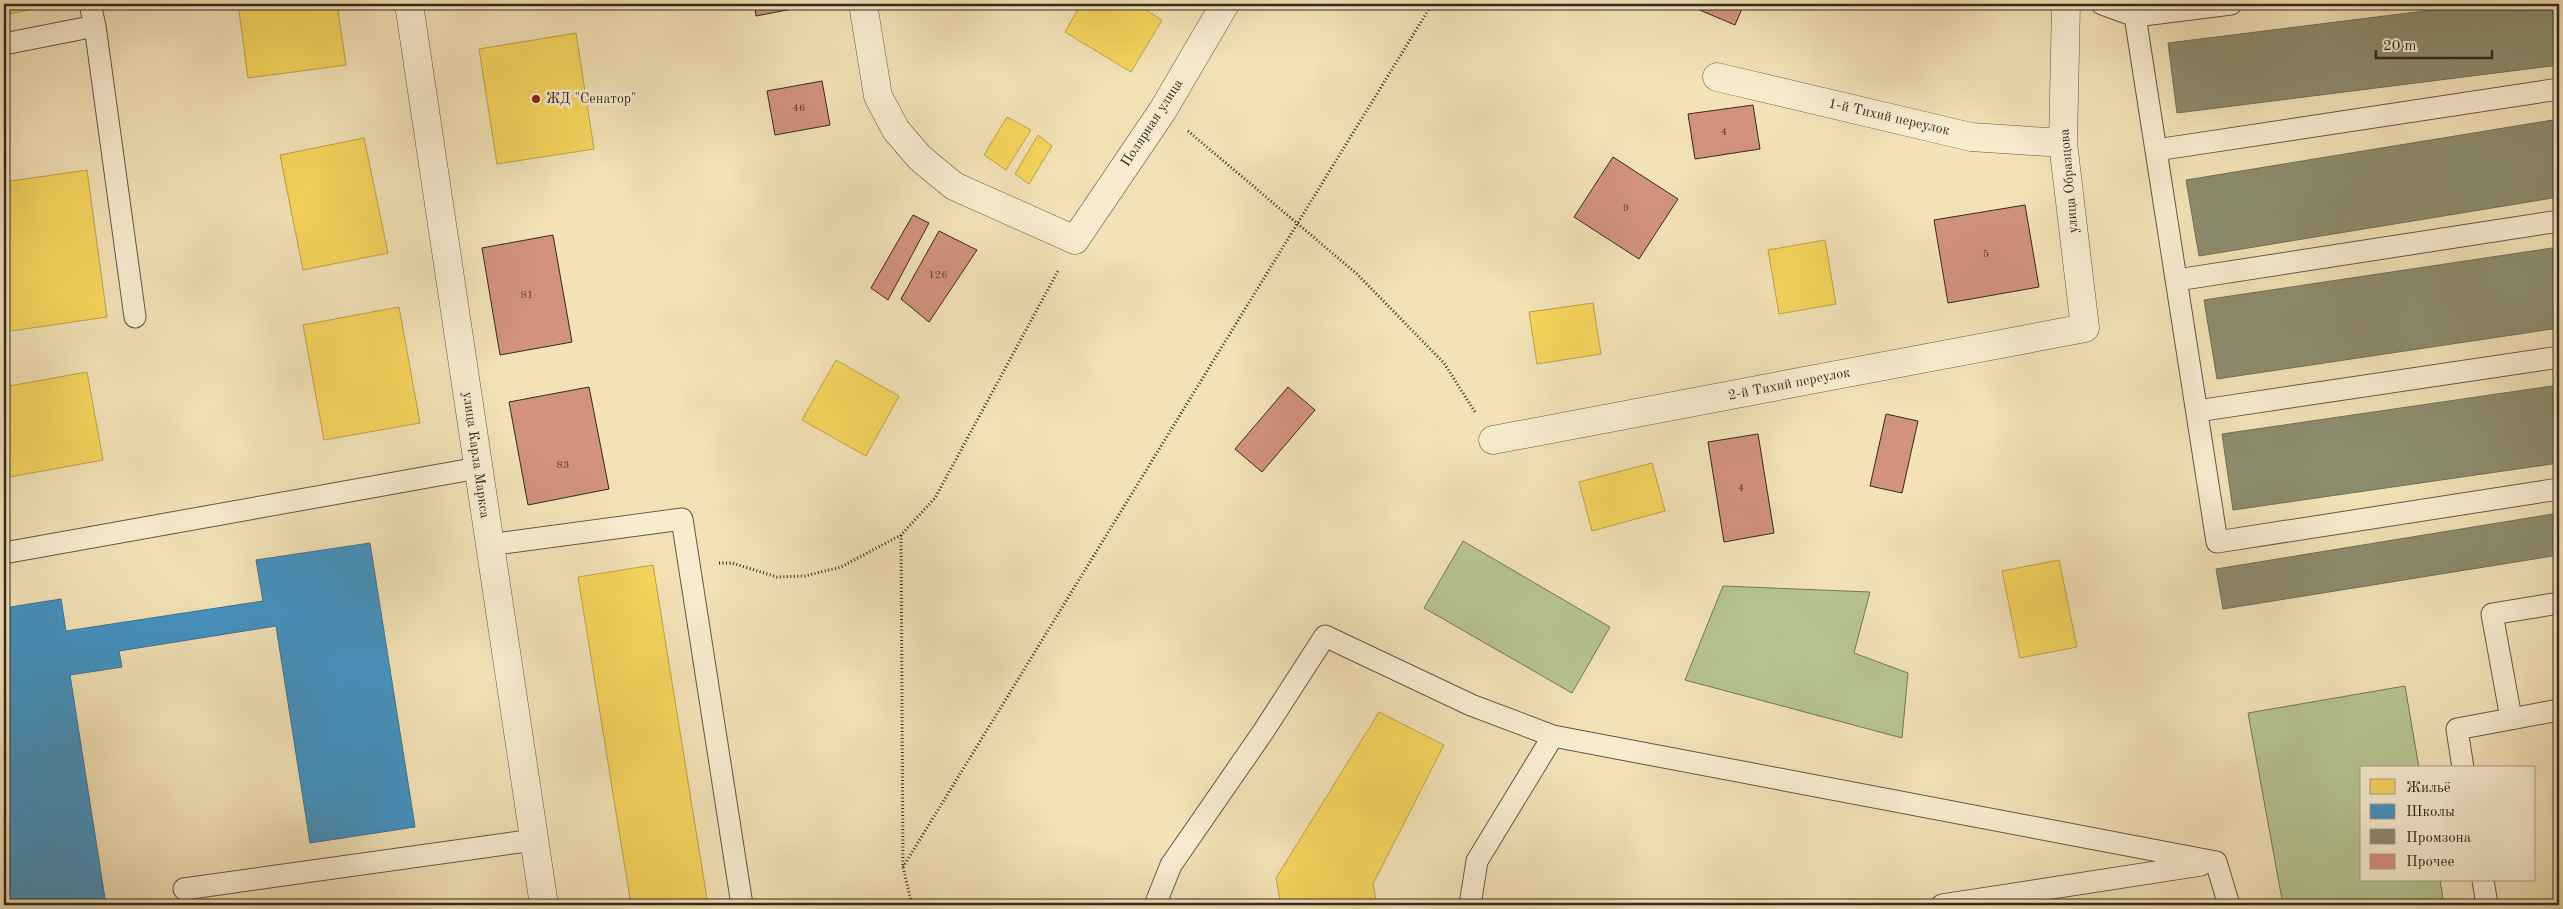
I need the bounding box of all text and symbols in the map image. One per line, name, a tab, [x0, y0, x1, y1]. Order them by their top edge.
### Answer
scale bar	[2376, 28, 2492, 60]
text: 20 m	[2383, 39, 2417, 54]
street label: Полярная улица	[1119, 77, 1185, 169]
place label: ЖД "Сенатор"	[546, 92, 637, 106]
marker: ЖД "Сенатор"	[530, 93, 542, 105]
street label: 1-й Тихий переулок	[1827, 96, 1951, 138]
house number: 46	[793, 103, 805, 114]
house number: 4	[1721, 127, 1727, 138]
street label: улица Образцова	[2057, 128, 2081, 234]
house number: 9	[1623, 203, 1629, 214]
house number: 5	[1983, 249, 1989, 260]
house number: 126	[928, 270, 948, 281]
house number: 81	[521, 290, 533, 301]
street label: 2-й Тихий переулок	[1727, 365, 1851, 403]
street label: улица Карла Маркса	[460, 391, 492, 519]
house number: 83	[557, 460, 569, 471]
house number: 4	[1738, 483, 1744, 494]
legend	[2360, 766, 2536, 882]
text: Жильё	[2406, 781, 2451, 796]
text: Школы	[2406, 805, 2455, 820]
text: Промзона	[2406, 831, 2472, 846]
text: Прочее	[2406, 855, 2454, 870]

